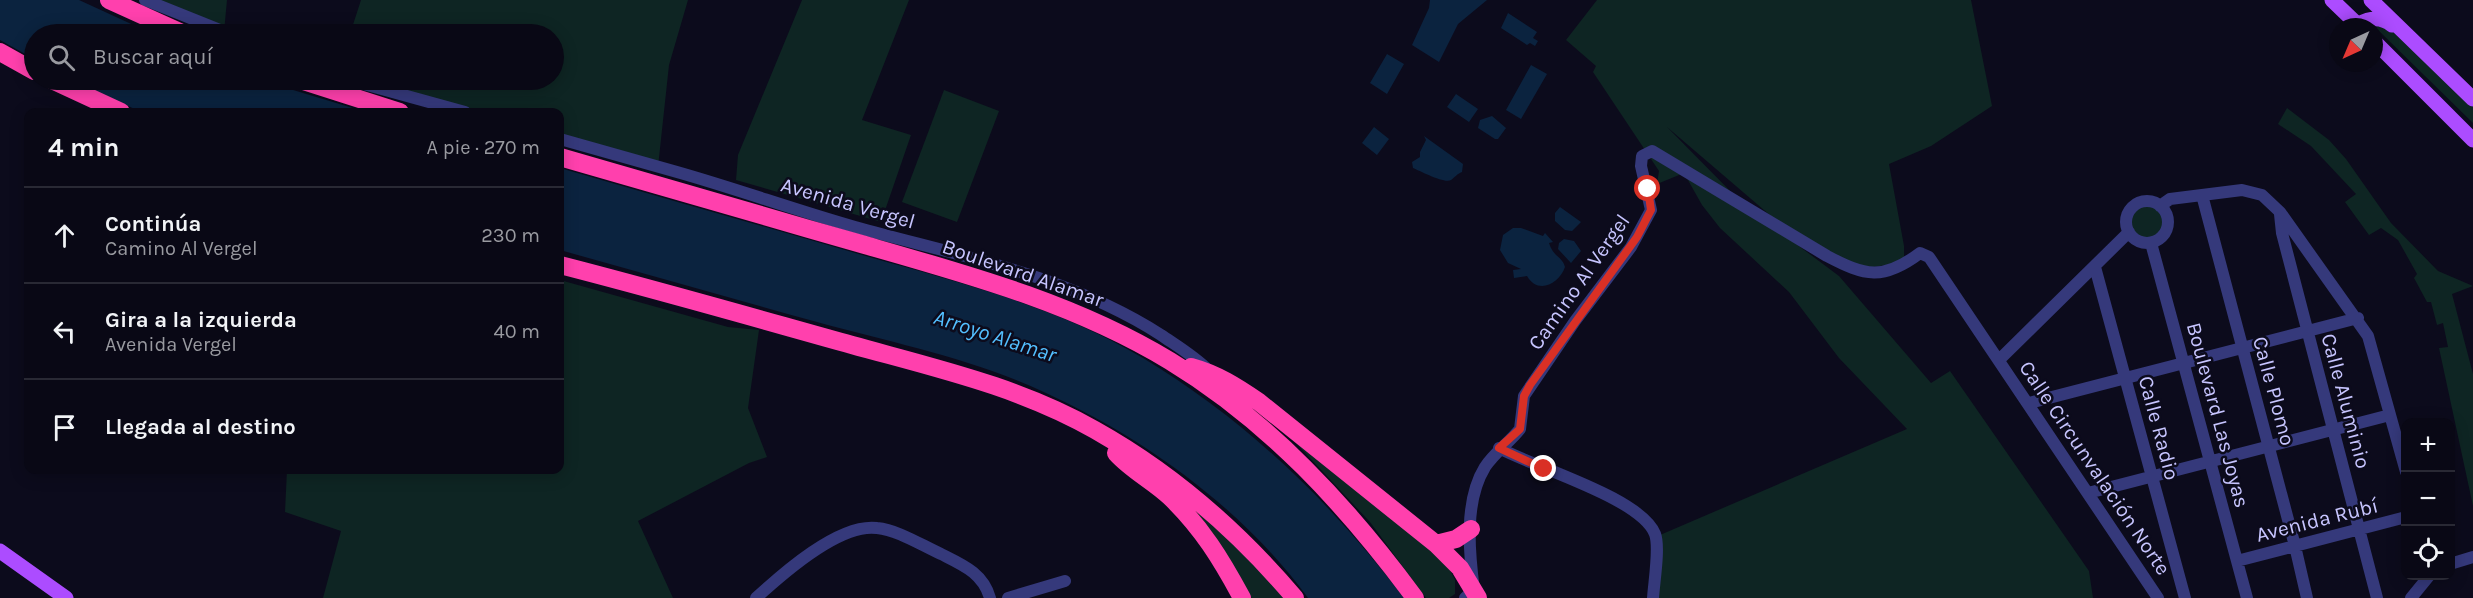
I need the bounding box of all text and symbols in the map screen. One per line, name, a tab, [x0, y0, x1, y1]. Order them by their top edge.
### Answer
north arrow	[2329, 18, 2383, 72]
search box	[24, 24, 564, 90]
icon: search	[45, 41, 78, 74]
text: Buscar aquí	[93, 44, 213, 70]
text: 4 min	[48, 132, 119, 163]
text: A pie · 270 m	[426, 136, 540, 159]
street label: Avenida Vergel	[778, 172, 918, 234]
route start	[1634, 175, 1660, 201]
street label: Camino Al Vergel	[1523, 210, 1635, 354]
text: Continúa	[105, 211, 201, 237]
icon: ahead	[48, 219, 81, 252]
text: 230 m	[481, 224, 540, 247]
street label: Boulevard Alamar	[939, 234, 1107, 312]
text: Camino Al Vergel	[105, 237, 257, 260]
water label: Arroyo Alamar	[930, 304, 1061, 369]
text: Gira a la izquierda	[105, 307, 297, 333]
icon: left	[48, 315, 81, 348]
text: 40 m	[494, 320, 540, 343]
street label: Boulevard Las Joyas	[2182, 320, 2254, 510]
street label: Calle Aluminio	[2316, 331, 2376, 471]
text: Avenida Vergel	[105, 333, 237, 356]
street label: Calle Plomo	[2248, 334, 2300, 448]
street label: Calle Circunvalación Norte	[2014, 356, 2176, 580]
street label: Calle Radio	[2134, 373, 2184, 483]
icon: arrive	[48, 411, 81, 444]
text: Llegada al destino	[105, 414, 296, 440]
map controls	[2401, 418, 2455, 580]
button: +	[2401, 418, 2455, 472]
route end	[1530, 455, 1556, 481]
button: −	[2401, 472, 2455, 526]
street label: Avenida Rubí	[2253, 493, 2381, 547]
button: locate	[2401, 526, 2455, 580]

